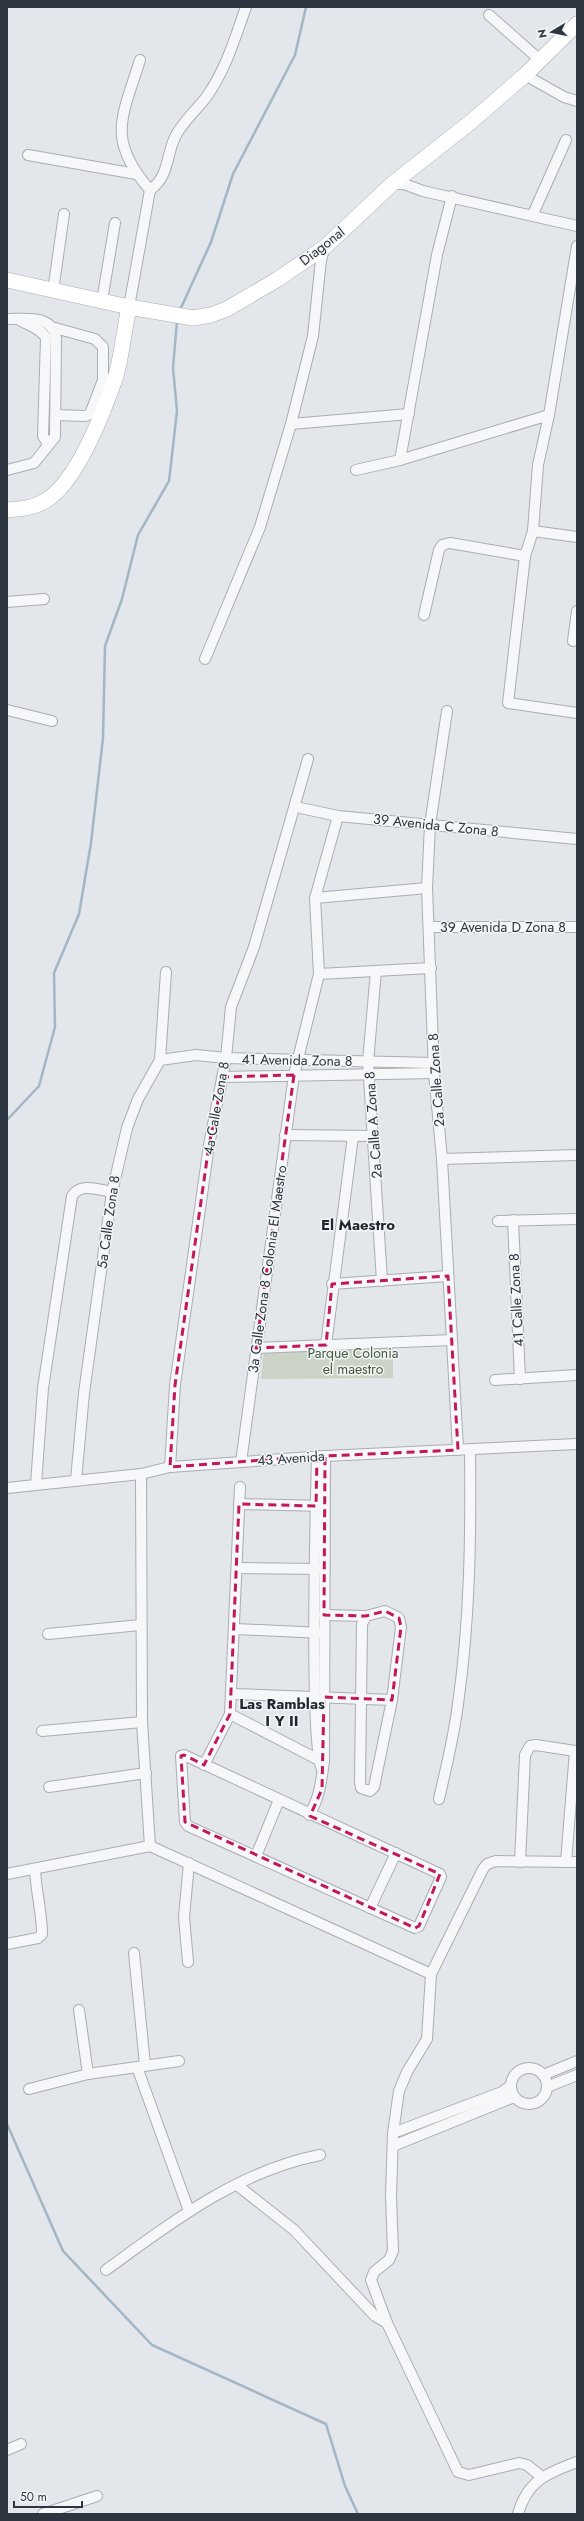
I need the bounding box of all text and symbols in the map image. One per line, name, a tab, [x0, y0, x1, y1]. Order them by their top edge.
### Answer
north arrow	[532, 12, 572, 52]
text: N	[534, 28, 551, 39]
street label: Diagonal	[295, 222, 349, 270]
street label: 39 Avenida C Zona 8	[372, 808, 500, 842]
street label: 39 Avenida D Zona 8	[440, 917, 566, 937]
street label: 2a Calle Zona 8	[423, 1032, 449, 1128]
street label: 41 Avenida Zona 8	[241, 1049, 353, 1071]
street label: 4a Calle Zona 8	[198, 1060, 234, 1156]
street label: 2a Calle A Zona 8	[359, 1071, 387, 1179]
street label: 3a Calle Zona 8 Colonia El Maestro	[243, 1164, 292, 1374]
street label: 5a Calle Zona 8	[92, 1174, 124, 1270]
district label: El Maestro	[321, 1214, 395, 1236]
street label: 41 Calle Zona 8	[504, 1253, 528, 1347]
park label: Parque Colonia el maestro	[307, 1343, 399, 1379]
street label: 43 Avenida	[257, 1446, 325, 1470]
district label: Las Ramblas I Y II	[239, 1693, 325, 1732]
scale bar	[14, 2483, 82, 2509]
text: 50 m	[20, 2488, 47, 2506]

